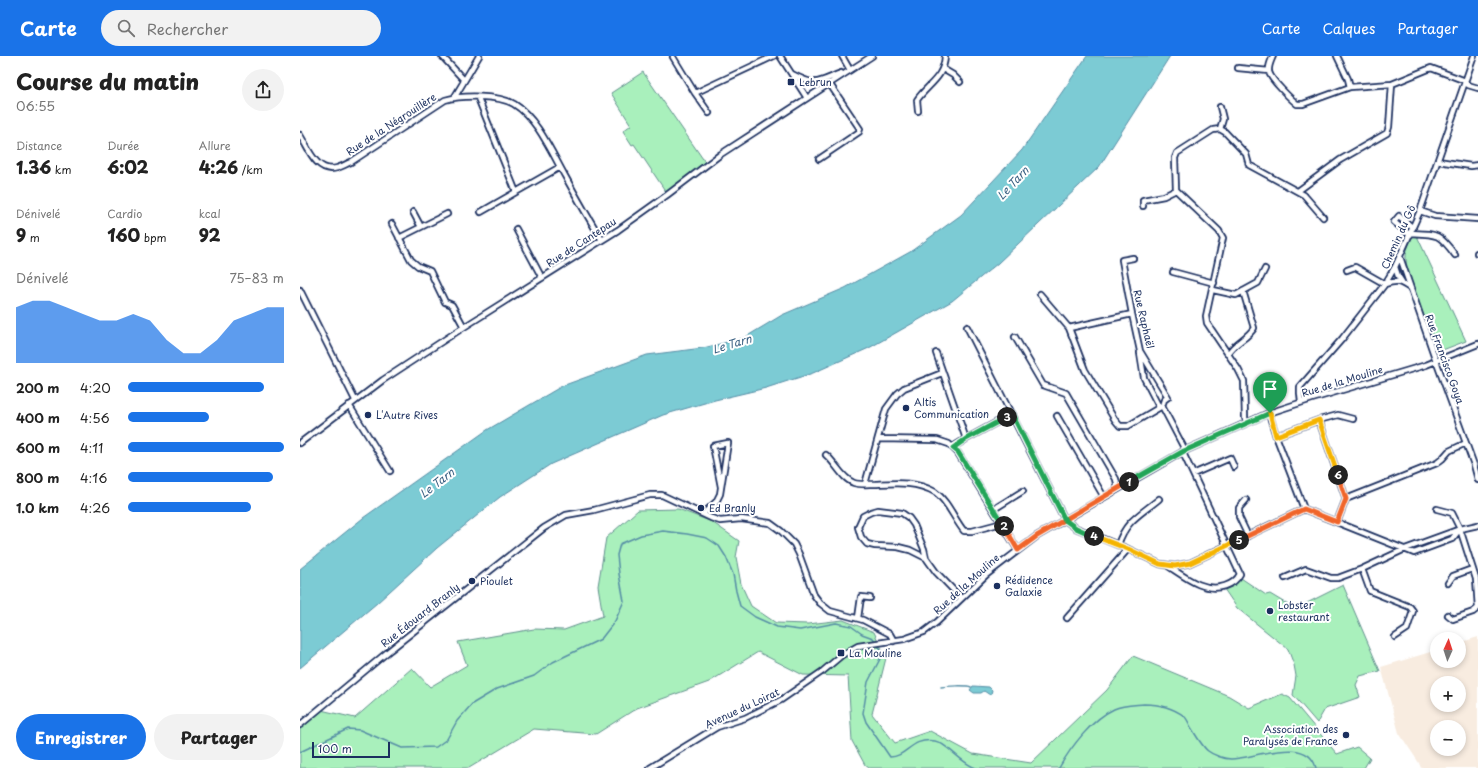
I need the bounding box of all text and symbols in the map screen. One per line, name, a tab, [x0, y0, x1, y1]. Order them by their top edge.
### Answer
search box	[101, 10, 381, 46]
text: Carte	[20, 14, 77, 42]
icon: search	[115, 17, 137, 39]
text: Rechercher	[147, 17, 228, 40]
text: Carte	[1262, 18, 1301, 39]
text: Calques	[1323, 18, 1375, 39]
text: Partager	[1397, 18, 1458, 39]
text: Course du matin	[16, 64, 199, 97]
button: share	[242, 69, 284, 111]
place label: Lebrun	[799, 74, 832, 89]
marker: Lebrun	[786, 77, 796, 87]
street label: Rue de la Négrouillère	[343, 88, 439, 158]
text: 06:55	[16, 96, 55, 115]
text: Distance	[16, 137, 62, 154]
text: Durée	[107, 137, 140, 154]
text: Allure	[199, 137, 231, 154]
text: 1.36	[16, 154, 51, 180]
text: 6:02	[107, 154, 148, 180]
text: 4:26	[199, 154, 238, 180]
text: km	[51, 161, 71, 178]
text: /km	[238, 161, 263, 178]
water label: Le Tarn	[993, 162, 1033, 203]
street label: Chemin du Gô	[1377, 202, 1419, 271]
text: Dénivelé	[16, 205, 61, 222]
text: Cardio	[107, 205, 142, 222]
text: kcal	[199, 205, 221, 222]
street label: Rue de Cantepau	[543, 213, 619, 270]
text: 9	[16, 222, 26, 248]
text: 160	[107, 222, 140, 248]
text: 92	[199, 222, 220, 248]
text: m	[26, 229, 40, 246]
text: bpm	[140, 229, 167, 246]
text: Dénivelé	[16, 268, 69, 287]
text: 75–83 m	[229, 268, 284, 287]
street label: Rue Raphaël	[1130, 288, 1159, 350]
street label: Rue Francisco Goya	[1421, 312, 1469, 406]
water label: Le Tarn	[710, 329, 754, 358]
street label: Rue de la Mouline	[1299, 361, 1384, 400]
pin	[1253, 372, 1287, 413]
text: 200 m	[16, 378, 60, 397]
text: 4:20	[80, 378, 111, 397]
icon: arrive	[1259, 378, 1281, 400]
place label: Altis Communication	[914, 394, 989, 421]
marker: Altis Communication	[901, 403, 911, 413]
place label: L'Autre Rives	[376, 407, 438, 422]
pin: 3	[997, 407, 1017, 427]
text: 400 m	[16, 408, 60, 427]
text: 4:56	[80, 408, 110, 427]
text: 3	[1003, 408, 1011, 425]
marker: L'Autre Rives	[363, 410, 373, 420]
text: 600 m	[16, 438, 60, 457]
text: 4:11	[80, 438, 103, 457]
water label: Le Tarn	[416, 463, 458, 502]
pin: 6	[1328, 465, 1348, 485]
text: 6	[1334, 466, 1342, 483]
text: 800 m	[16, 468, 59, 487]
text: 4:16	[80, 468, 107, 487]
pin: 1	[1119, 472, 1139, 492]
text: 1	[1126, 473, 1132, 490]
text: 1.0 km	[16, 498, 59, 517]
text: 4:26	[80, 498, 110, 517]
place label: Ed Branly	[709, 500, 756, 515]
marker: Ed Branly	[696, 503, 706, 513]
pin: 2	[994, 516, 1014, 536]
text: 2	[1000, 517, 1008, 534]
pin: 4	[1084, 526, 1104, 546]
text: 4	[1090, 527, 1098, 544]
pin: 5	[1229, 530, 1249, 550]
text: 5	[1235, 531, 1243, 548]
street label: Rue de la Mouline	[929, 550, 1002, 617]
place label: Rédidence Galaxie	[1005, 572, 1054, 599]
place label: Pioulet	[480, 573, 513, 588]
marker: Pioulet	[467, 576, 477, 586]
street label: Rue Édouard Branly	[377, 579, 462, 650]
marker: Rédidence Galaxie	[992, 581, 1002, 591]
place label: Lobster restaurant	[1278, 597, 1330, 624]
marker: Lobster restaurant	[1265, 606, 1275, 616]
north arrow	[1430, 632, 1466, 668]
map controls	[1430, 632, 1466, 756]
place label: La Mouline	[849, 645, 902, 660]
marker: La Mouline	[836, 648, 846, 658]
button: +	[1430, 676, 1466, 712]
street label: Avenue du Loirat	[702, 684, 781, 731]
button: Enregistrer	[16, 714, 146, 760]
button: Partager	[154, 714, 284, 760]
button: −	[1430, 720, 1466, 756]
place label: Association des Paralysés de France	[1243, 721, 1339, 749]
marker: Association des Paralysés de France	[1341, 730, 1351, 740]
scale bar	[312, 740, 390, 759]
text: 100 m	[318, 740, 352, 757]

